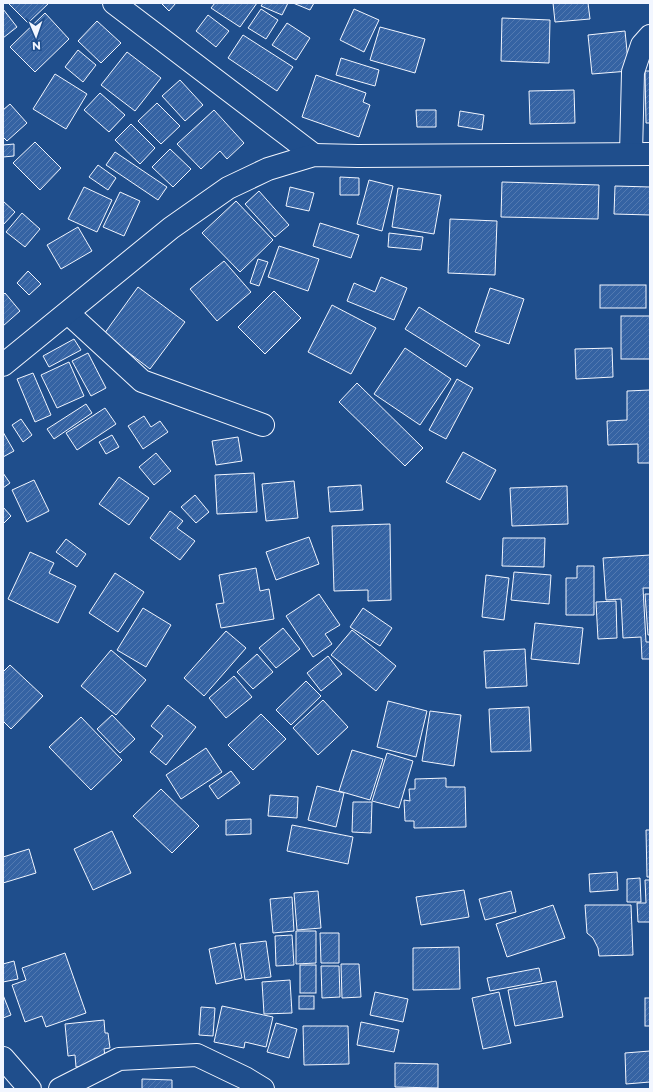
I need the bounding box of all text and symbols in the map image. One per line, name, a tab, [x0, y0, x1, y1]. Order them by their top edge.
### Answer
north arrow	[16, 16, 56, 56]
text: N	[32, 39, 41, 53]

